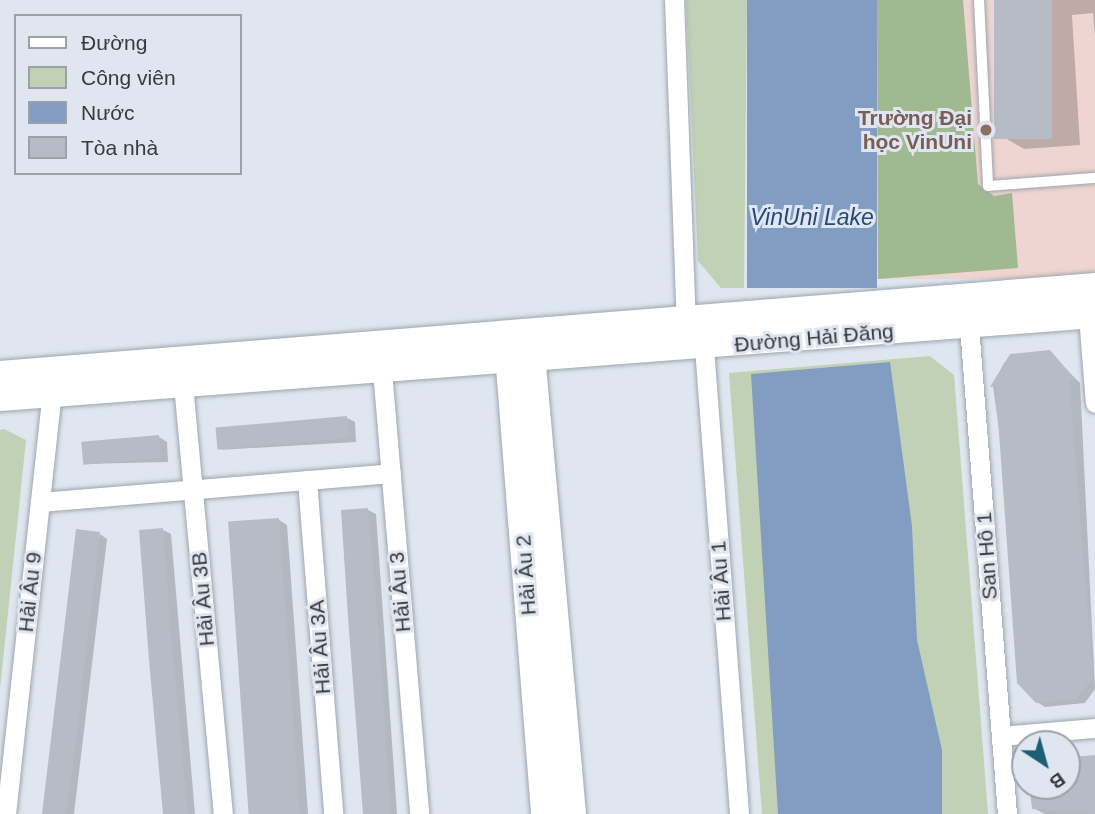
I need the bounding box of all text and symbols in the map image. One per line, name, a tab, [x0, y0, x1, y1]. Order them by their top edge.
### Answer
legend	[14, 14, 242, 175]
text: Đường	[81, 31, 147, 54]
text: Công viên	[81, 66, 176, 89]
text: Nước	[81, 101, 135, 124]
place label: Trường Đại học VinUni	[858, 105, 972, 155]
marker: Trường Đại học VinUni	[978, 122, 994, 138]
text: Tòa nhà	[81, 136, 158, 159]
water label: VinUni Lake	[750, 203, 874, 231]
street label: Đường Hải Đăng	[733, 318, 895, 358]
street label: San Hô 1	[971, 511, 1003, 601]
street label: Hải Âu 2	[511, 534, 541, 616]
street label: Hải Âu 1	[706, 540, 736, 622]
street label: Hải Âu 9	[13, 551, 47, 633]
street label: Hải Âu 3B	[186, 551, 220, 647]
street label: Hải Âu 3	[384, 551, 416, 633]
street label: Hải Âu 3A	[304, 599, 336, 695]
north arrow	[1011, 730, 1081, 800]
text: B	[1046, 768, 1069, 793]

